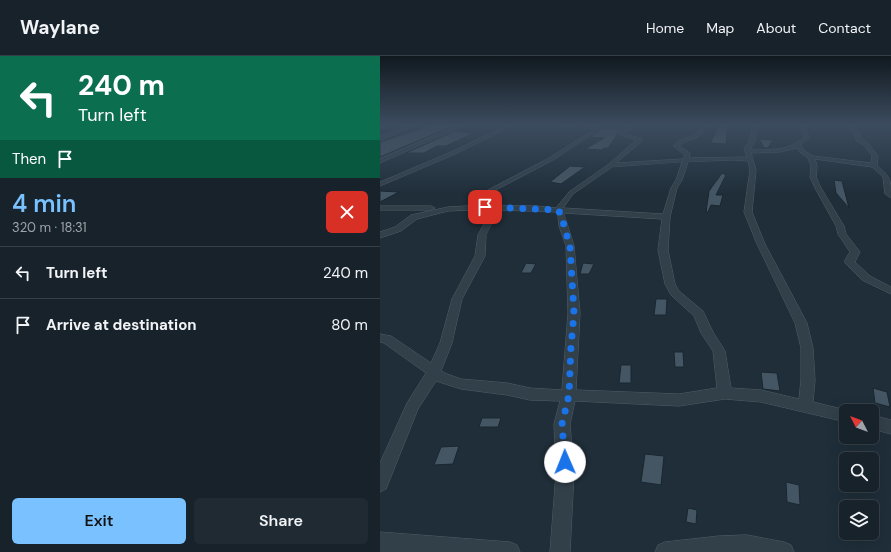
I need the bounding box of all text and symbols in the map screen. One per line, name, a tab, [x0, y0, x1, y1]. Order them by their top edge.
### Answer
text: Waylane	[20, 15, 100, 40]
text: Home	[646, 19, 684, 37]
text: Map	[706, 19, 734, 37]
text: About	[756, 19, 796, 37]
text: Contact	[818, 19, 871, 37]
text: 240 m	[78, 67, 165, 104]
icon: left	[12, 72, 64, 124]
text: Turn left	[78, 103, 147, 127]
icon: arrive	[54, 148, 76, 170]
text: Then	[12, 149, 46, 169]
text: 4 min	[12, 188, 76, 219]
pin	[468, 190, 502, 224]
button: close	[326, 191, 368, 233]
icon: arrive	[474, 196, 496, 218]
text: 320 m · 18:31	[12, 219, 87, 236]
icon: left	[12, 262, 34, 284]
text: Turn left	[46, 263, 107, 283]
text: 240 m	[323, 263, 368, 283]
icon: arrive	[12, 314, 34, 336]
text: Arrive at destination	[46, 315, 197, 335]
text: 80 m	[331, 315, 368, 335]
north arrow	[839, 404, 879, 444]
map controls	[839, 404, 879, 540]
position arrow	[544, 441, 586, 483]
button: search	[839, 452, 879, 492]
button: Exit	[12, 498, 186, 544]
button: Share	[194, 498, 368, 544]
button: layers	[839, 500, 879, 540]

